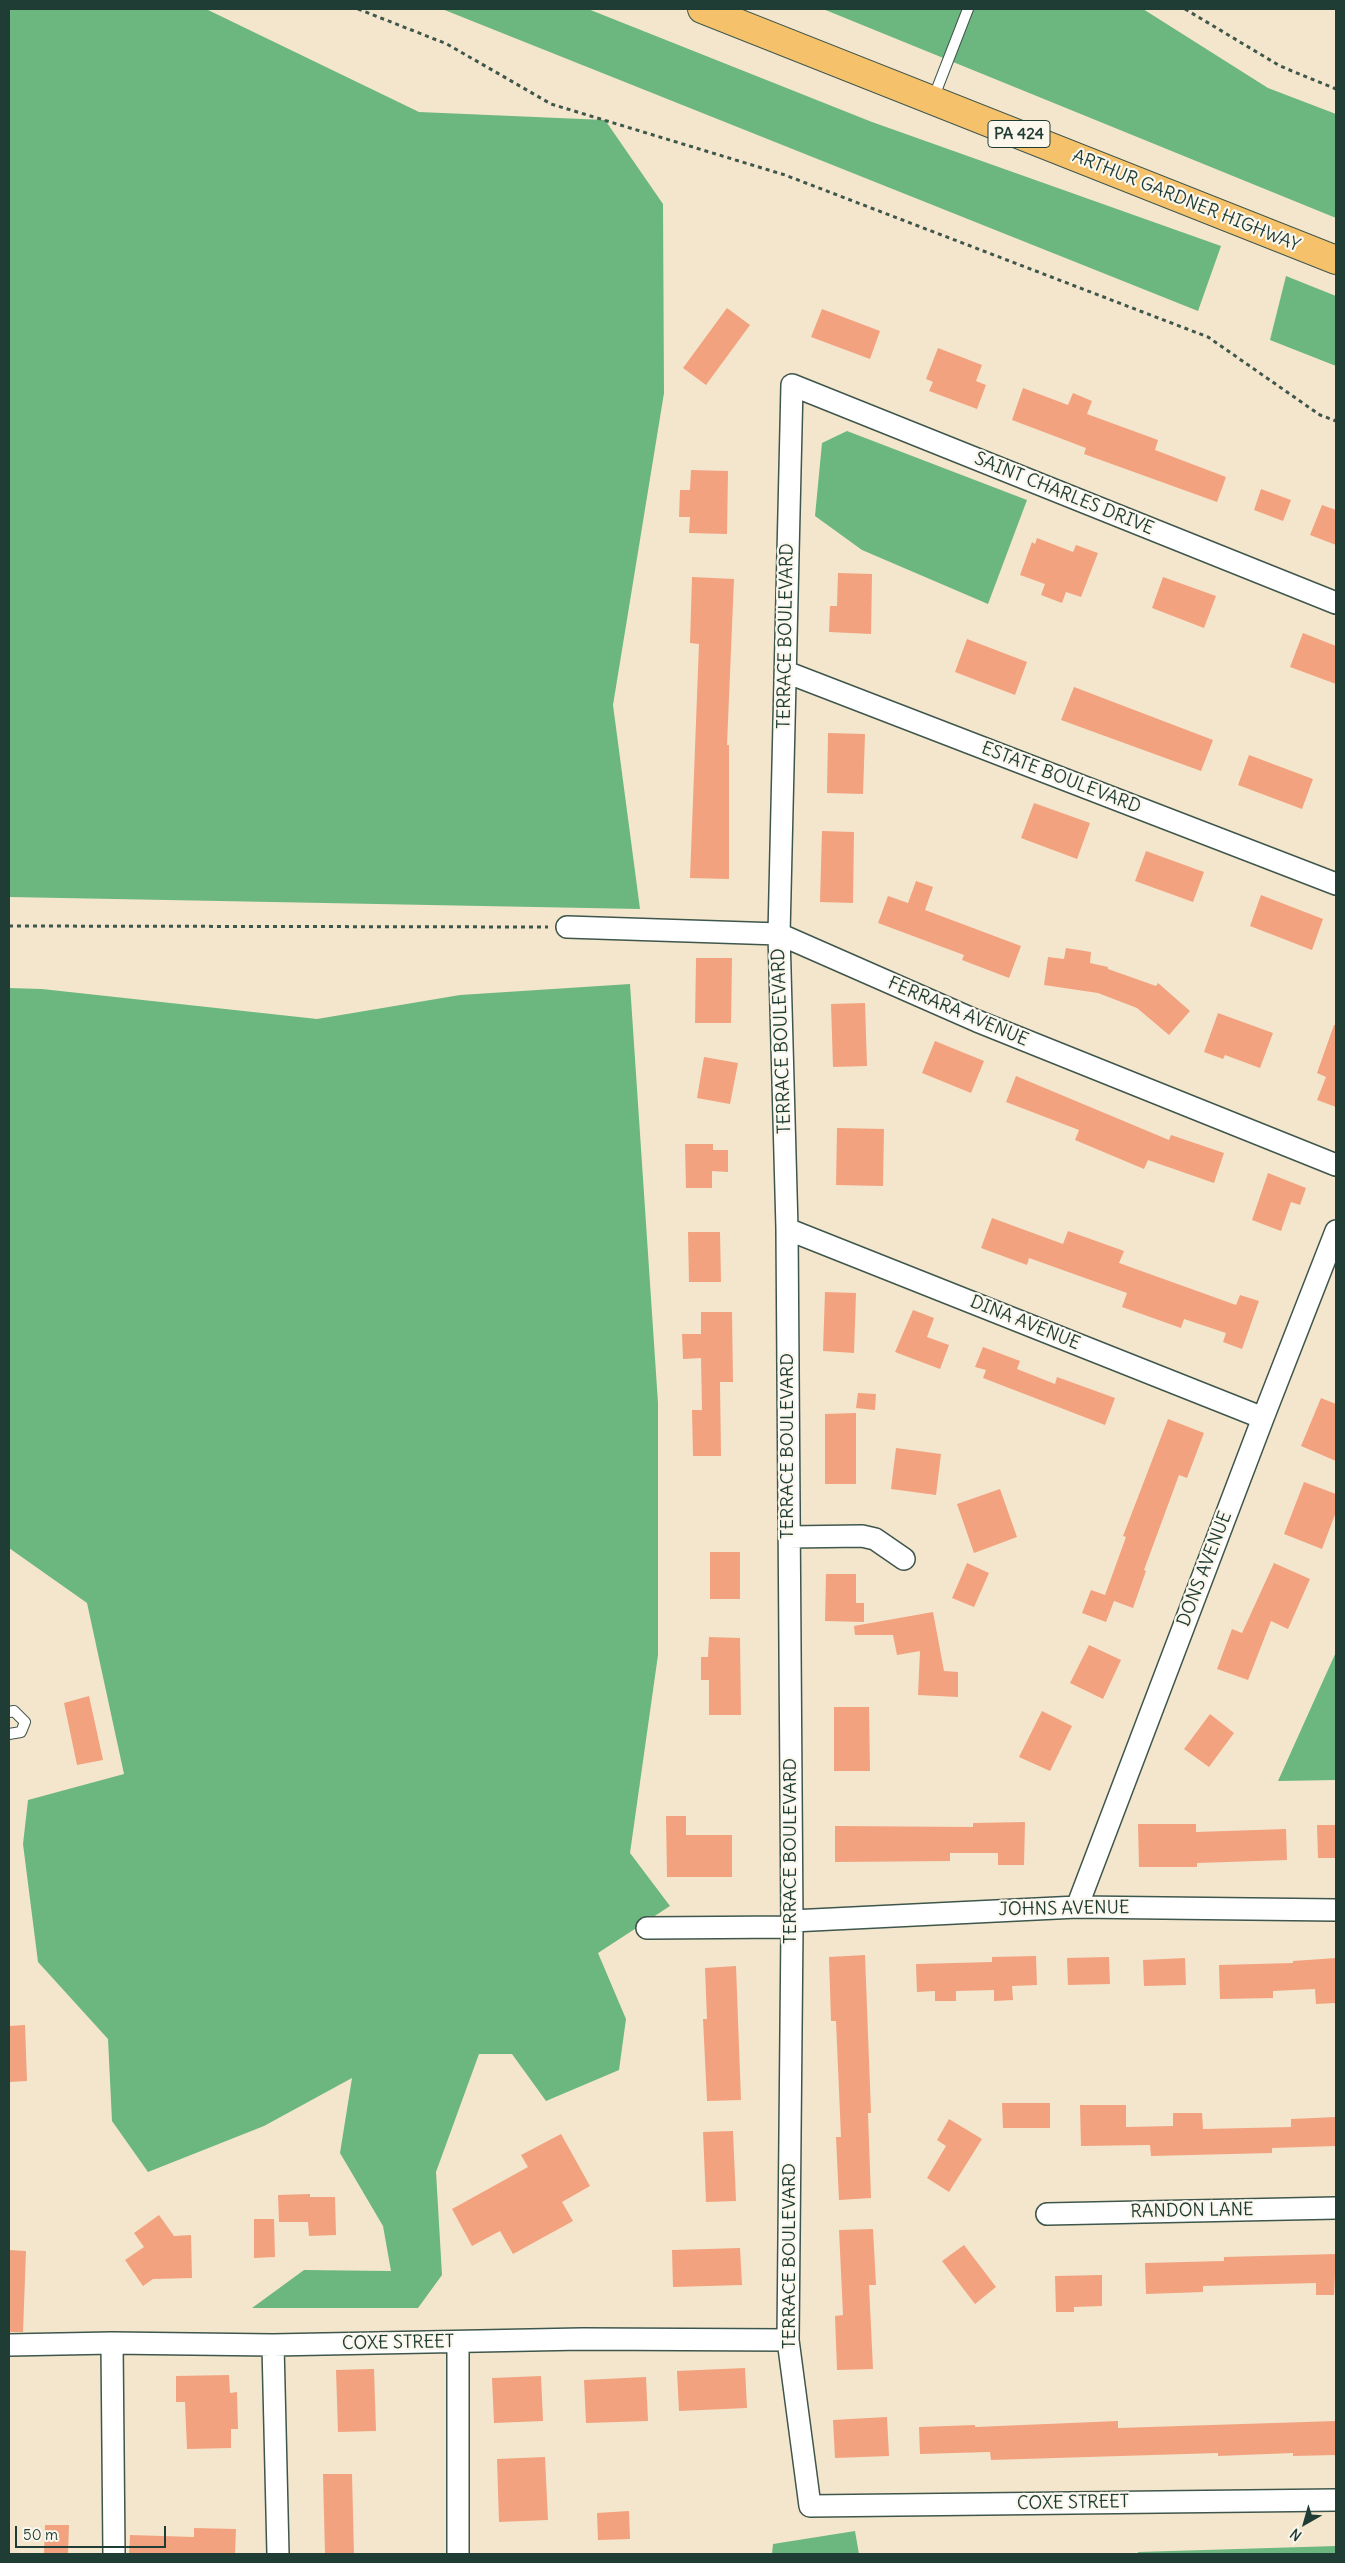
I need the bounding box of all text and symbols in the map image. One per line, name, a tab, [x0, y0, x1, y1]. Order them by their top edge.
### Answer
road number: PA 424	[988, 120, 1050, 148]
street label: ARTHUR GARDNER HIGHWAY	[1069, 145, 1303, 257]
street label: SAINT CHARLES DRIVE	[971, 448, 1157, 540]
street label: TERRACE BOULEVARD	[774, 543, 798, 729]
street label: ESTATE BOULEVARD	[978, 738, 1144, 818]
street label: TERRACE BOULEVARD	[768, 948, 796, 1134]
street label: FERRARA AVENUE	[884, 973, 1032, 1051]
street label: DINA AVENUE	[967, 1291, 1083, 1355]
street label: TERRACE BOULEVARD	[777, 1353, 799, 1539]
street label: DONS AVENUE	[1173, 1508, 1237, 1630]
street label: TERRACE BOULEVARD	[780, 1758, 802, 1944]
street label: JOHNS AVENUE	[998, 1897, 1130, 1921]
street label: TERRACE BOULEVARD	[779, 2163, 801, 2349]
street label: RANDON LANE	[1130, 2199, 1254, 2223]
street label: COXE STREET	[342, 2331, 454, 2355]
street label: COXE STREET	[1017, 2491, 1129, 2515]
north arrow	[1280, 2498, 1330, 2548]
scale bar	[18, 2516, 169, 2548]
text: 50 m	[23, 2525, 58, 2544]
text: N	[1286, 2525, 1305, 2545]

